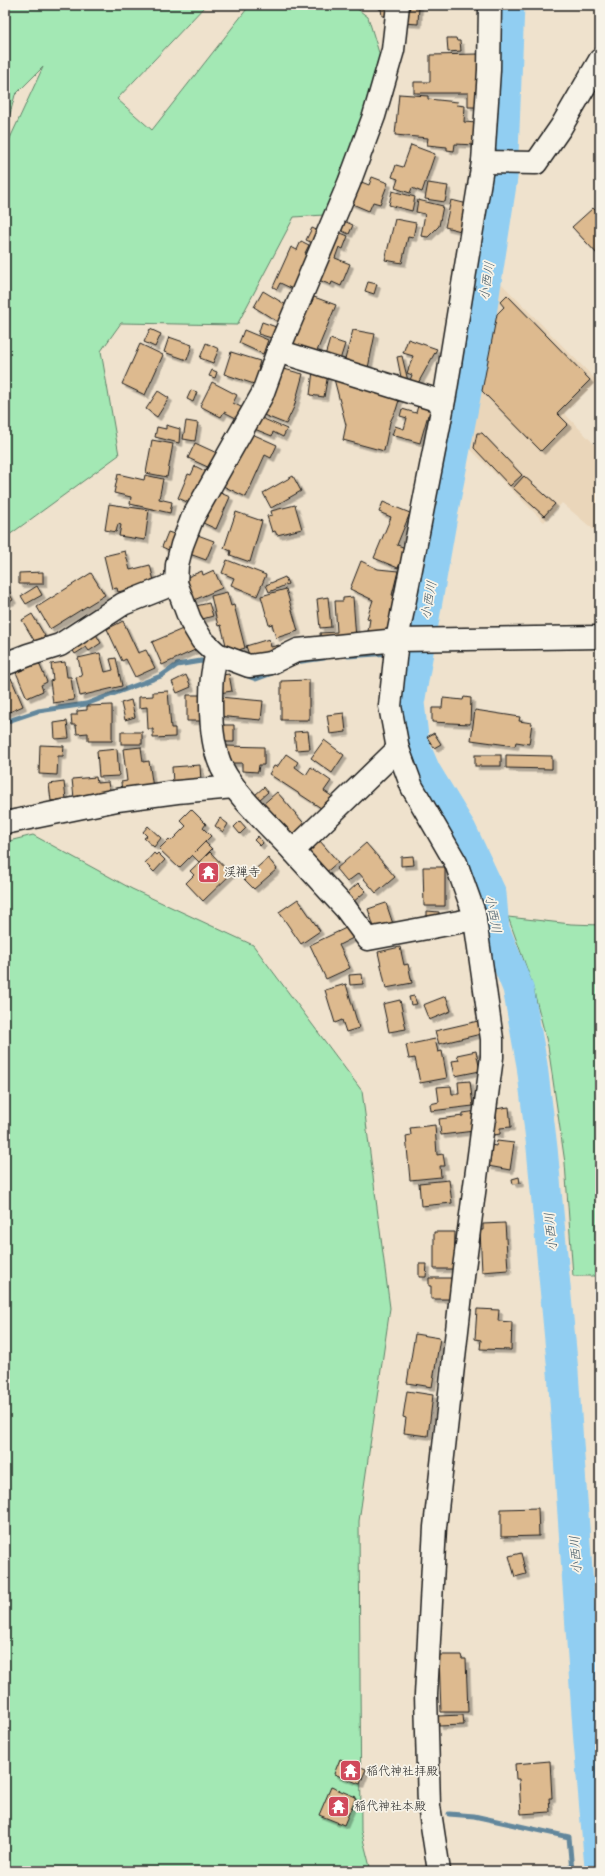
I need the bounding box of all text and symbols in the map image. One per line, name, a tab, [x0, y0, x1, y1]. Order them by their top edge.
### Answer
water label: 小西川	[475, 260, 498, 302]
water label: 小西川	[417, 579, 440, 621]
temple icon: 渓禅寺	[196, 859, 222, 885]
place label: 渓禅寺	[224, 864, 260, 880]
water label: 小西川	[481, 893, 506, 935]
water label: 小西川	[540, 1212, 561, 1252]
water label: 小西川	[566, 1535, 585, 1575]
temple icon: 稲代神社拝殿	[337, 1758, 363, 1784]
place label: 稲代神社拝殿	[366, 1763, 438, 1779]
temple icon: 稲代神社本殿	[325, 1793, 351, 1819]
place label: 稲代神社本殿	[354, 1798, 426, 1814]

